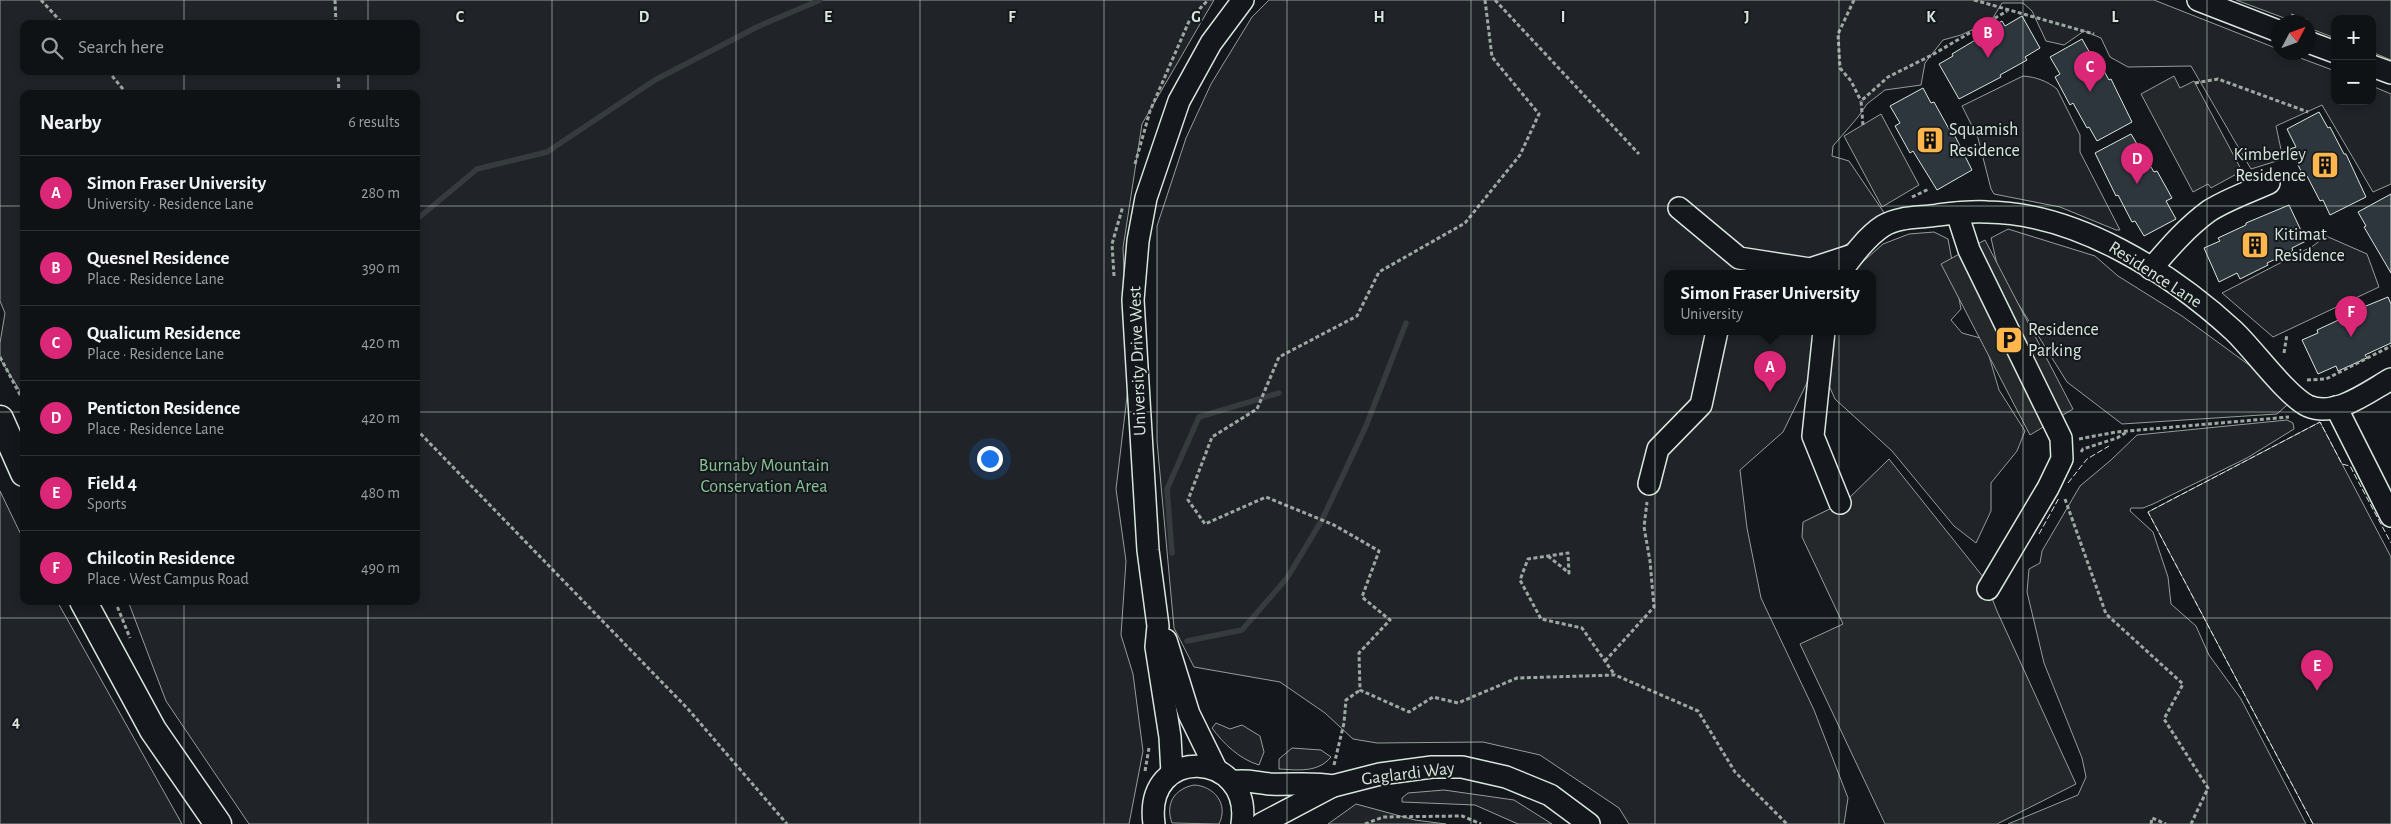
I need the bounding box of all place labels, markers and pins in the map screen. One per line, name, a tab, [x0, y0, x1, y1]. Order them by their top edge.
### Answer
pin: B	[1972, 17, 2004, 58]
pin: C	[2074, 51, 2106, 92]
place label: Squamish Residence	[1949, 121, 2020, 160]
building icon: Squamish Residence	[1915, 125, 1945, 155]
pin: D	[2121, 143, 2153, 184]
place label: Kimberley Residence	[2234, 146, 2306, 185]
building icon: Kimberley Residence	[2310, 150, 2340, 180]
place label: Kitimat Residence	[2274, 226, 2345, 265]
building icon: Kitimat Residence	[2240, 230, 2270, 260]
pin: F	[2335, 296, 2367, 337]
place label: Residence Parking	[2028, 321, 2099, 360]
parking icon: Residence Parking	[1994, 325, 2024, 355]
pin: A	[1754, 351, 1786, 392]
pin: E	[2301, 650, 2333, 691]

